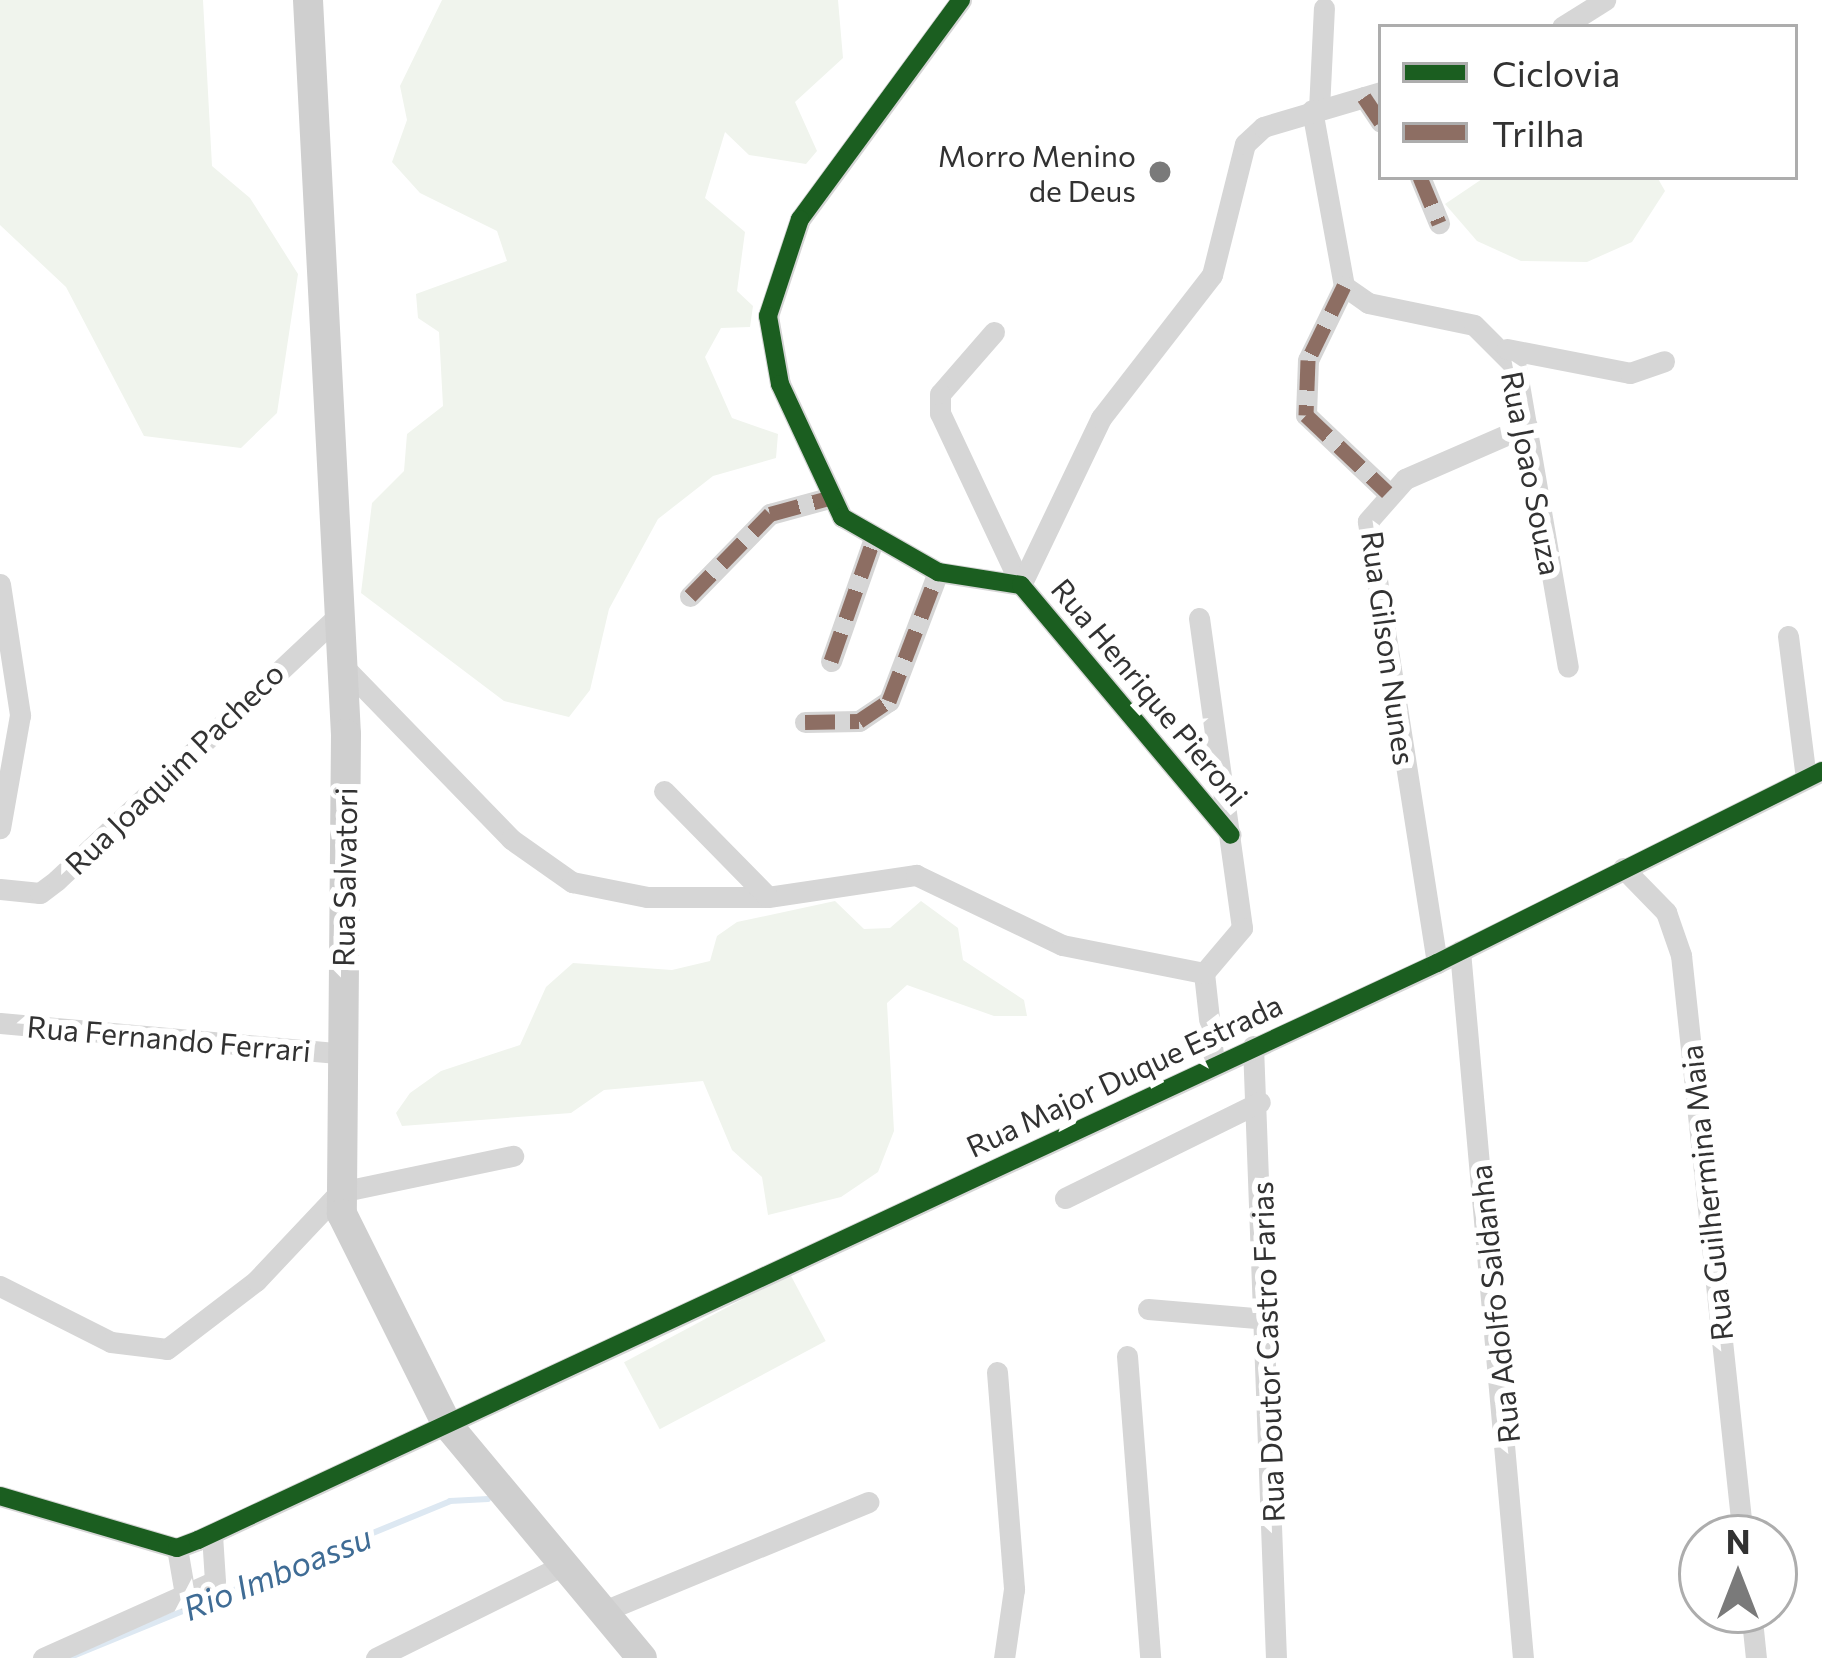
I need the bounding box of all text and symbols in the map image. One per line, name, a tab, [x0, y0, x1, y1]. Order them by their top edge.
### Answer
legend	[1378, 24, 1798, 180]
text: Ciclovia	[1492, 50, 1620, 94]
text: Trilha	[1492, 110, 1584, 154]
place label: Morro Menino de Deus	[938, 137, 1136, 207]
marker: Morro Menino de Deus	[1147, 159, 1173, 185]
street label: Rua Joao Souza	[1495, 368, 1569, 578]
street label: Rua Gilson Nunes	[1355, 529, 1423, 767]
street label: Rua Henrique Pieroni	[1044, 571, 1256, 813]
street label: Rua Joaquim Pacheco	[57, 654, 291, 882]
street label: Rua Salvatori	[324, 787, 364, 967]
street label: Rua Major Duque Estrada	[960, 986, 1288, 1164]
street label: Rua Fernando Ferrari	[25, 1008, 313, 1068]
street label: Rua Guilhermina Maia	[1673, 1043, 1739, 1343]
street label: Rua Adolfo Saldanha	[1461, 1163, 1527, 1445]
street label: Rua Doutor Castro Farias	[1243, 1181, 1291, 1523]
north arrow	[1678, 1514, 1798, 1634]
water label: Rio Imboassu	[177, 1516, 377, 1628]
text: N	[1726, 1520, 1750, 1561]

